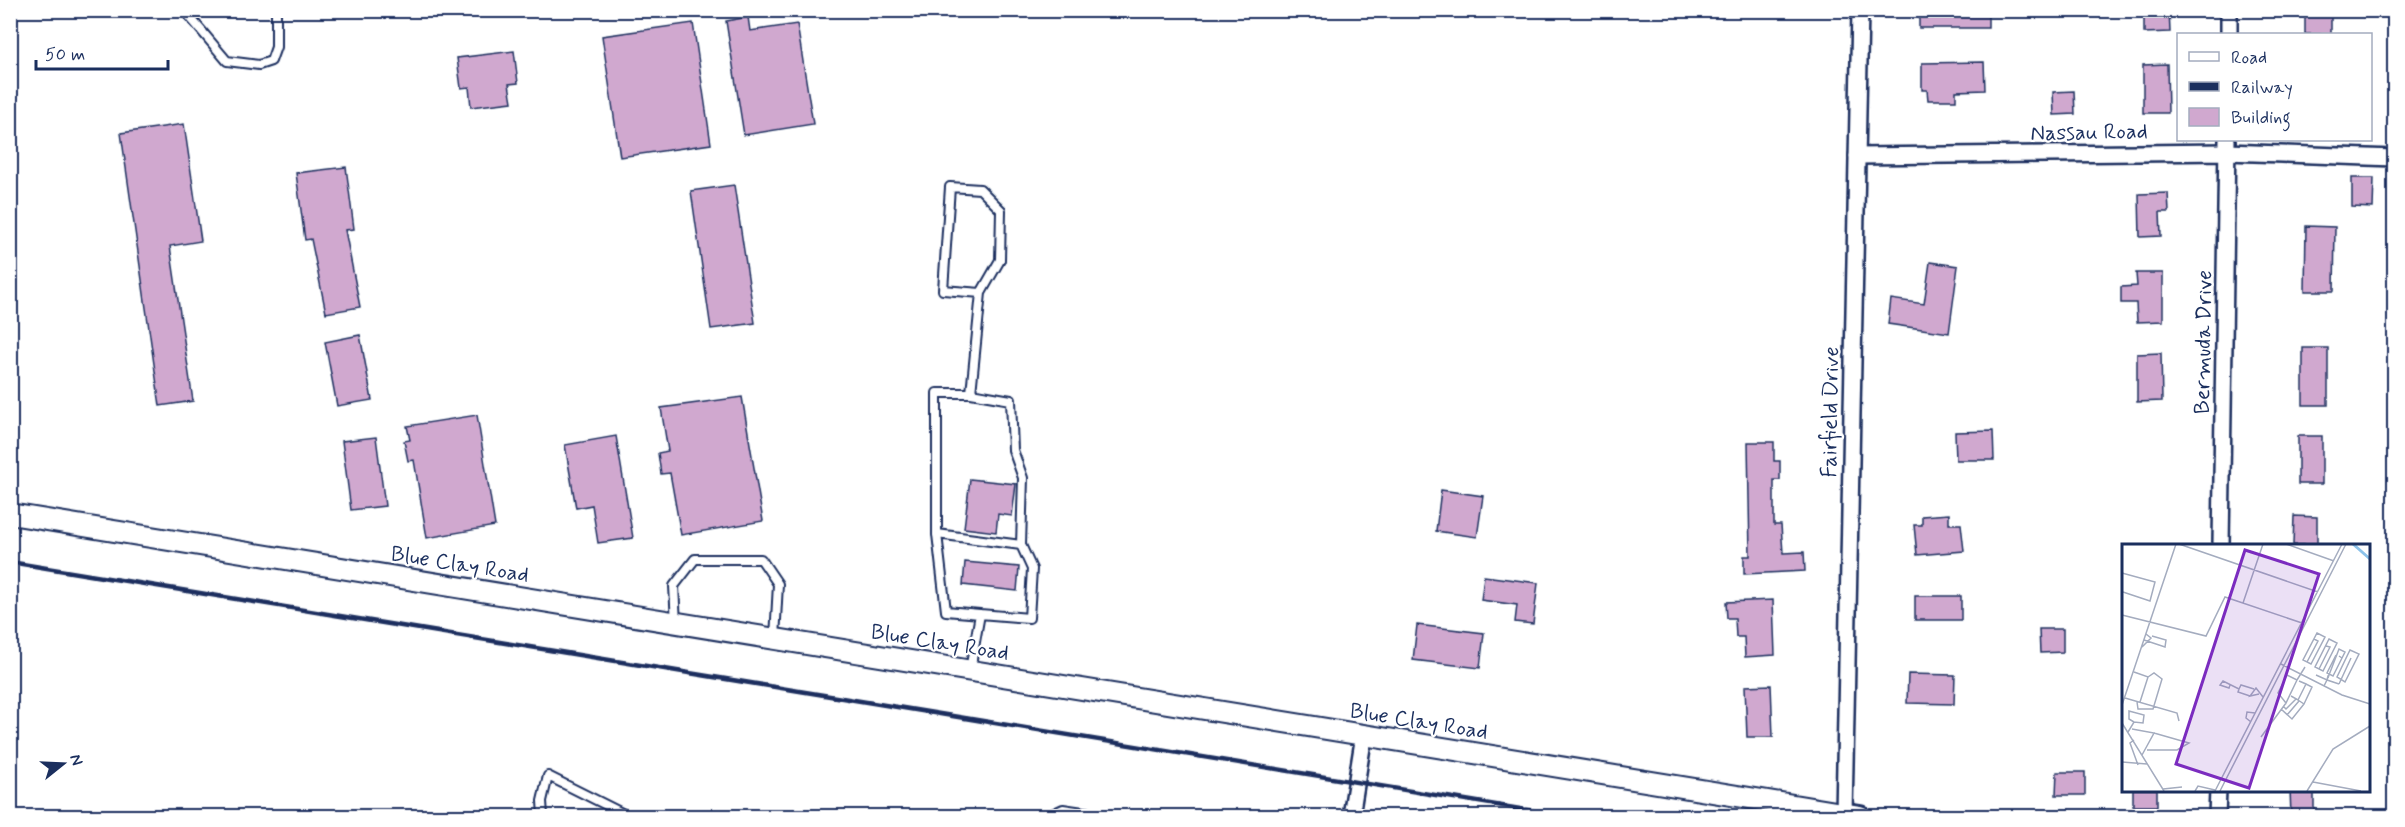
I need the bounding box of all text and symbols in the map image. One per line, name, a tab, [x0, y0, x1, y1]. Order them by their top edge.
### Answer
scale bar	[36, 33, 168, 71]
legend	[2177, 33, 2372, 141]
text: 50 m	[45, 43, 85, 67]
text: Road	[2231, 46, 2267, 70]
text: Railway	[2231, 76, 2293, 100]
text: Building	[2231, 106, 2291, 132]
street label: Nassau Road	[2030, 118, 2148, 148]
street label: Bermuda Drive	[2189, 270, 2219, 414]
street label: Fairfield Drive	[1816, 346, 1846, 478]
street label: Blue Clay Road	[389, 540, 531, 590]
inset map	[2122, 544, 2369, 791]
street label: Blue Clay Road	[869, 618, 1011, 668]
street label: Blue Clay Road	[1348, 697, 1490, 747]
north arrow	[33, 734, 93, 794]
text: N	[64, 752, 87, 768]

